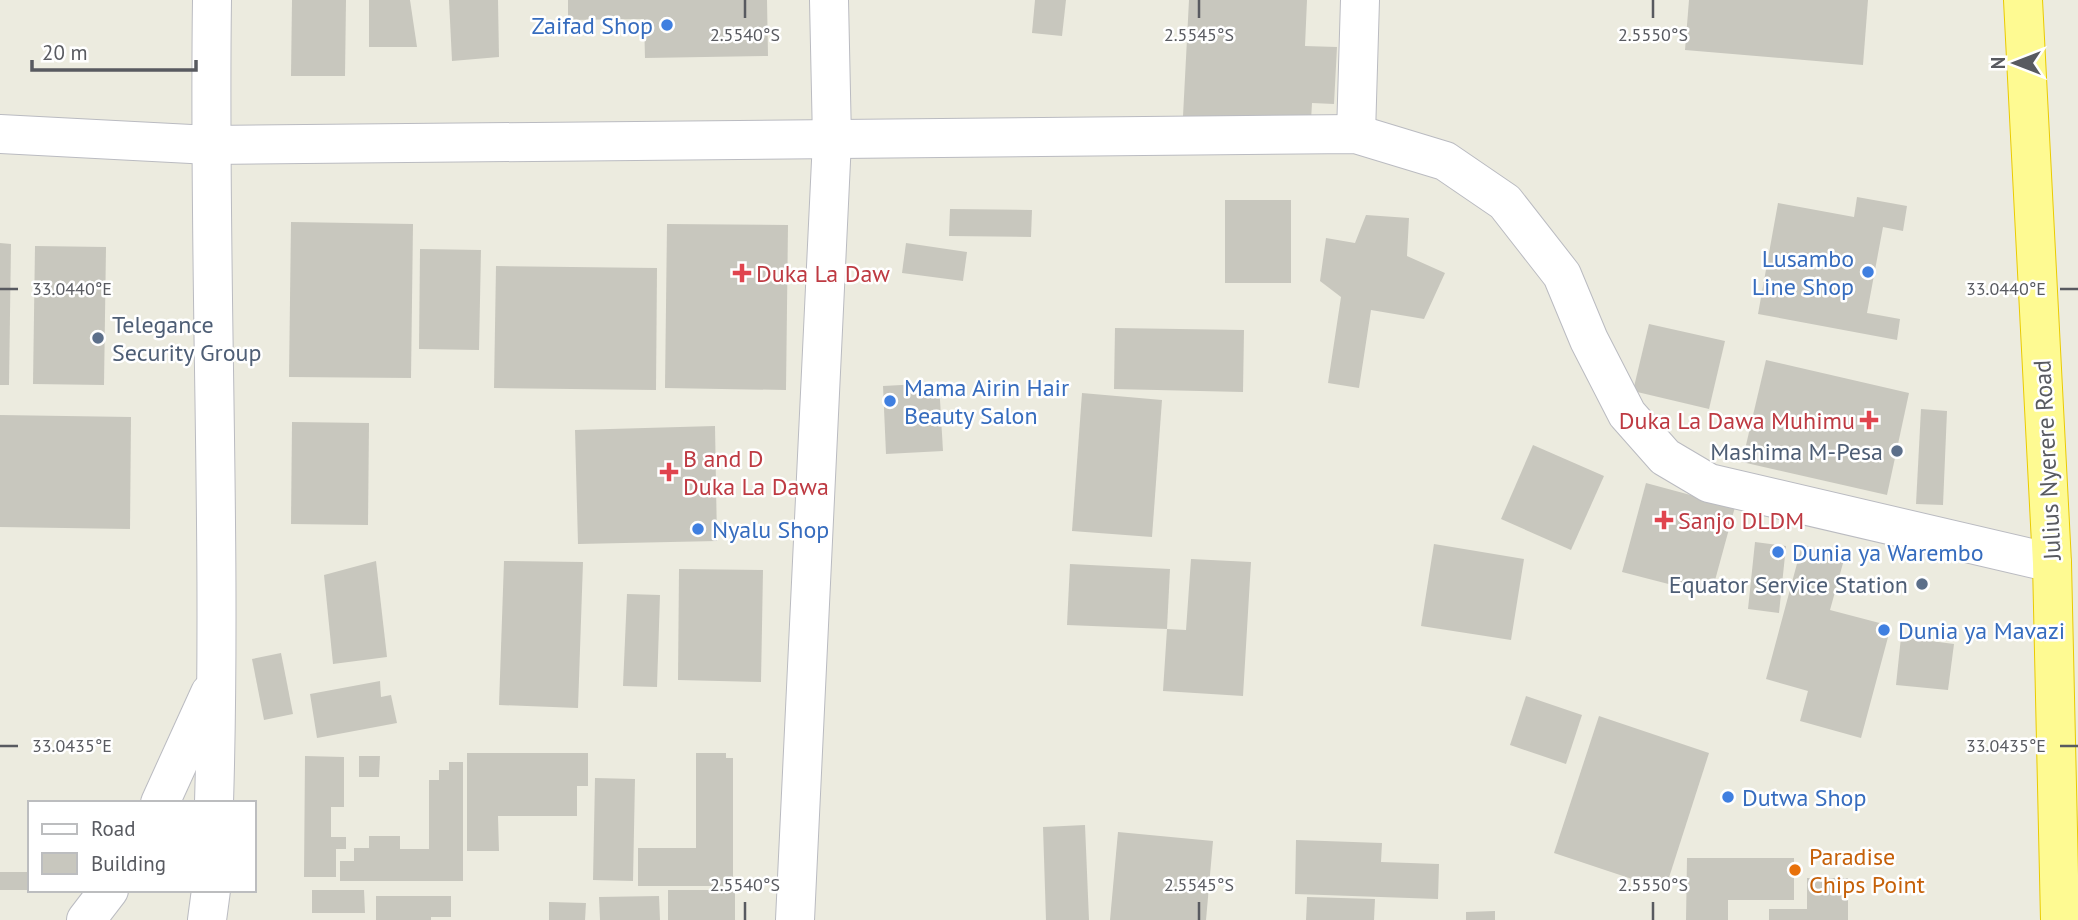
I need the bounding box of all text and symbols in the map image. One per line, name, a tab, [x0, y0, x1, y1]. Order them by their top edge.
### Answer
place label: Zaifad Shop	[532, 10, 653, 41]
marker: Zaifad Shop	[659, 17, 675, 33]
text: 2.5540°S	[710, 23, 780, 46]
text: 2.5545°S	[1164, 23, 1234, 46]
text: 2.5550°S	[1618, 23, 1688, 46]
scale bar	[32, 28, 196, 72]
north arrow	[1980, 28, 2050, 98]
text: 20 m	[42, 39, 88, 66]
text: N	[1986, 57, 2010, 69]
place label: Lusambo Line Shop	[1752, 243, 1854, 302]
place label: Duka La Daw	[756, 258, 890, 289]
marker: Lusambo Line Shop	[1860, 264, 1876, 280]
marker: Duka La Daw	[734, 265, 750, 281]
text: 33.0440°E	[32, 277, 112, 300]
text: 33.0440°E	[1966, 277, 2046, 300]
place label: Telegance Security Group	[112, 309, 262, 368]
marker: Telegance Security Group	[90, 330, 106, 346]
street label: Julius Nyerere Road	[2026, 359, 2068, 562]
place label: Mama Airin Hair Beauty Salon	[904, 372, 1069, 431]
marker: Mama Airin Hair Beauty Salon	[882, 393, 898, 409]
place label: Duka La Dawa Muhimu	[1619, 405, 1855, 436]
marker: Duka La Dawa Muhimu	[1861, 412, 1877, 428]
place label: Mashima M-Pesa	[1710, 436, 1883, 467]
place label: B and D Duka La Dawa	[683, 443, 829, 502]
marker: Mashima M-Pesa	[1889, 443, 1905, 459]
marker: B and D Duka La Dawa	[661, 464, 677, 480]
place label: Sanjo DLDM	[1678, 505, 1804, 536]
marker: Sanjo DLDM	[1656, 512, 1672, 528]
place label: Nyalu Shop	[712, 514, 829, 545]
marker: Nyalu Shop	[690, 521, 706, 537]
place label: Dunia ya Warembo	[1792, 537, 1984, 568]
marker: Dunia ya Warembo	[1770, 544, 1786, 560]
place label: Equator Service Station	[1669, 569, 1908, 600]
marker: Equator Service Station	[1914, 576, 1930, 592]
place label: Dunia ya Mavazi	[1898, 615, 2065, 646]
marker: Dunia ya Mavazi	[1876, 622, 1892, 638]
text: 33.0435°E	[32, 734, 112, 757]
text: 33.0435°E	[1966, 734, 2046, 757]
place label: Dutwa Shop	[1742, 782, 1866, 813]
marker: Dutwa Shop	[1720, 789, 1736, 805]
legend	[28, 801, 256, 892]
text: Road	[91, 815, 135, 842]
place label: Paradise Chips Point	[1809, 841, 1925, 900]
text: Building	[91, 850, 166, 877]
marker: Paradise Chips Point	[1787, 862, 1803, 878]
text: 2.5540°S	[710, 873, 780, 896]
text: 2.5545°S	[1164, 873, 1234, 896]
text: 2.5550°S	[1618, 873, 1688, 896]

